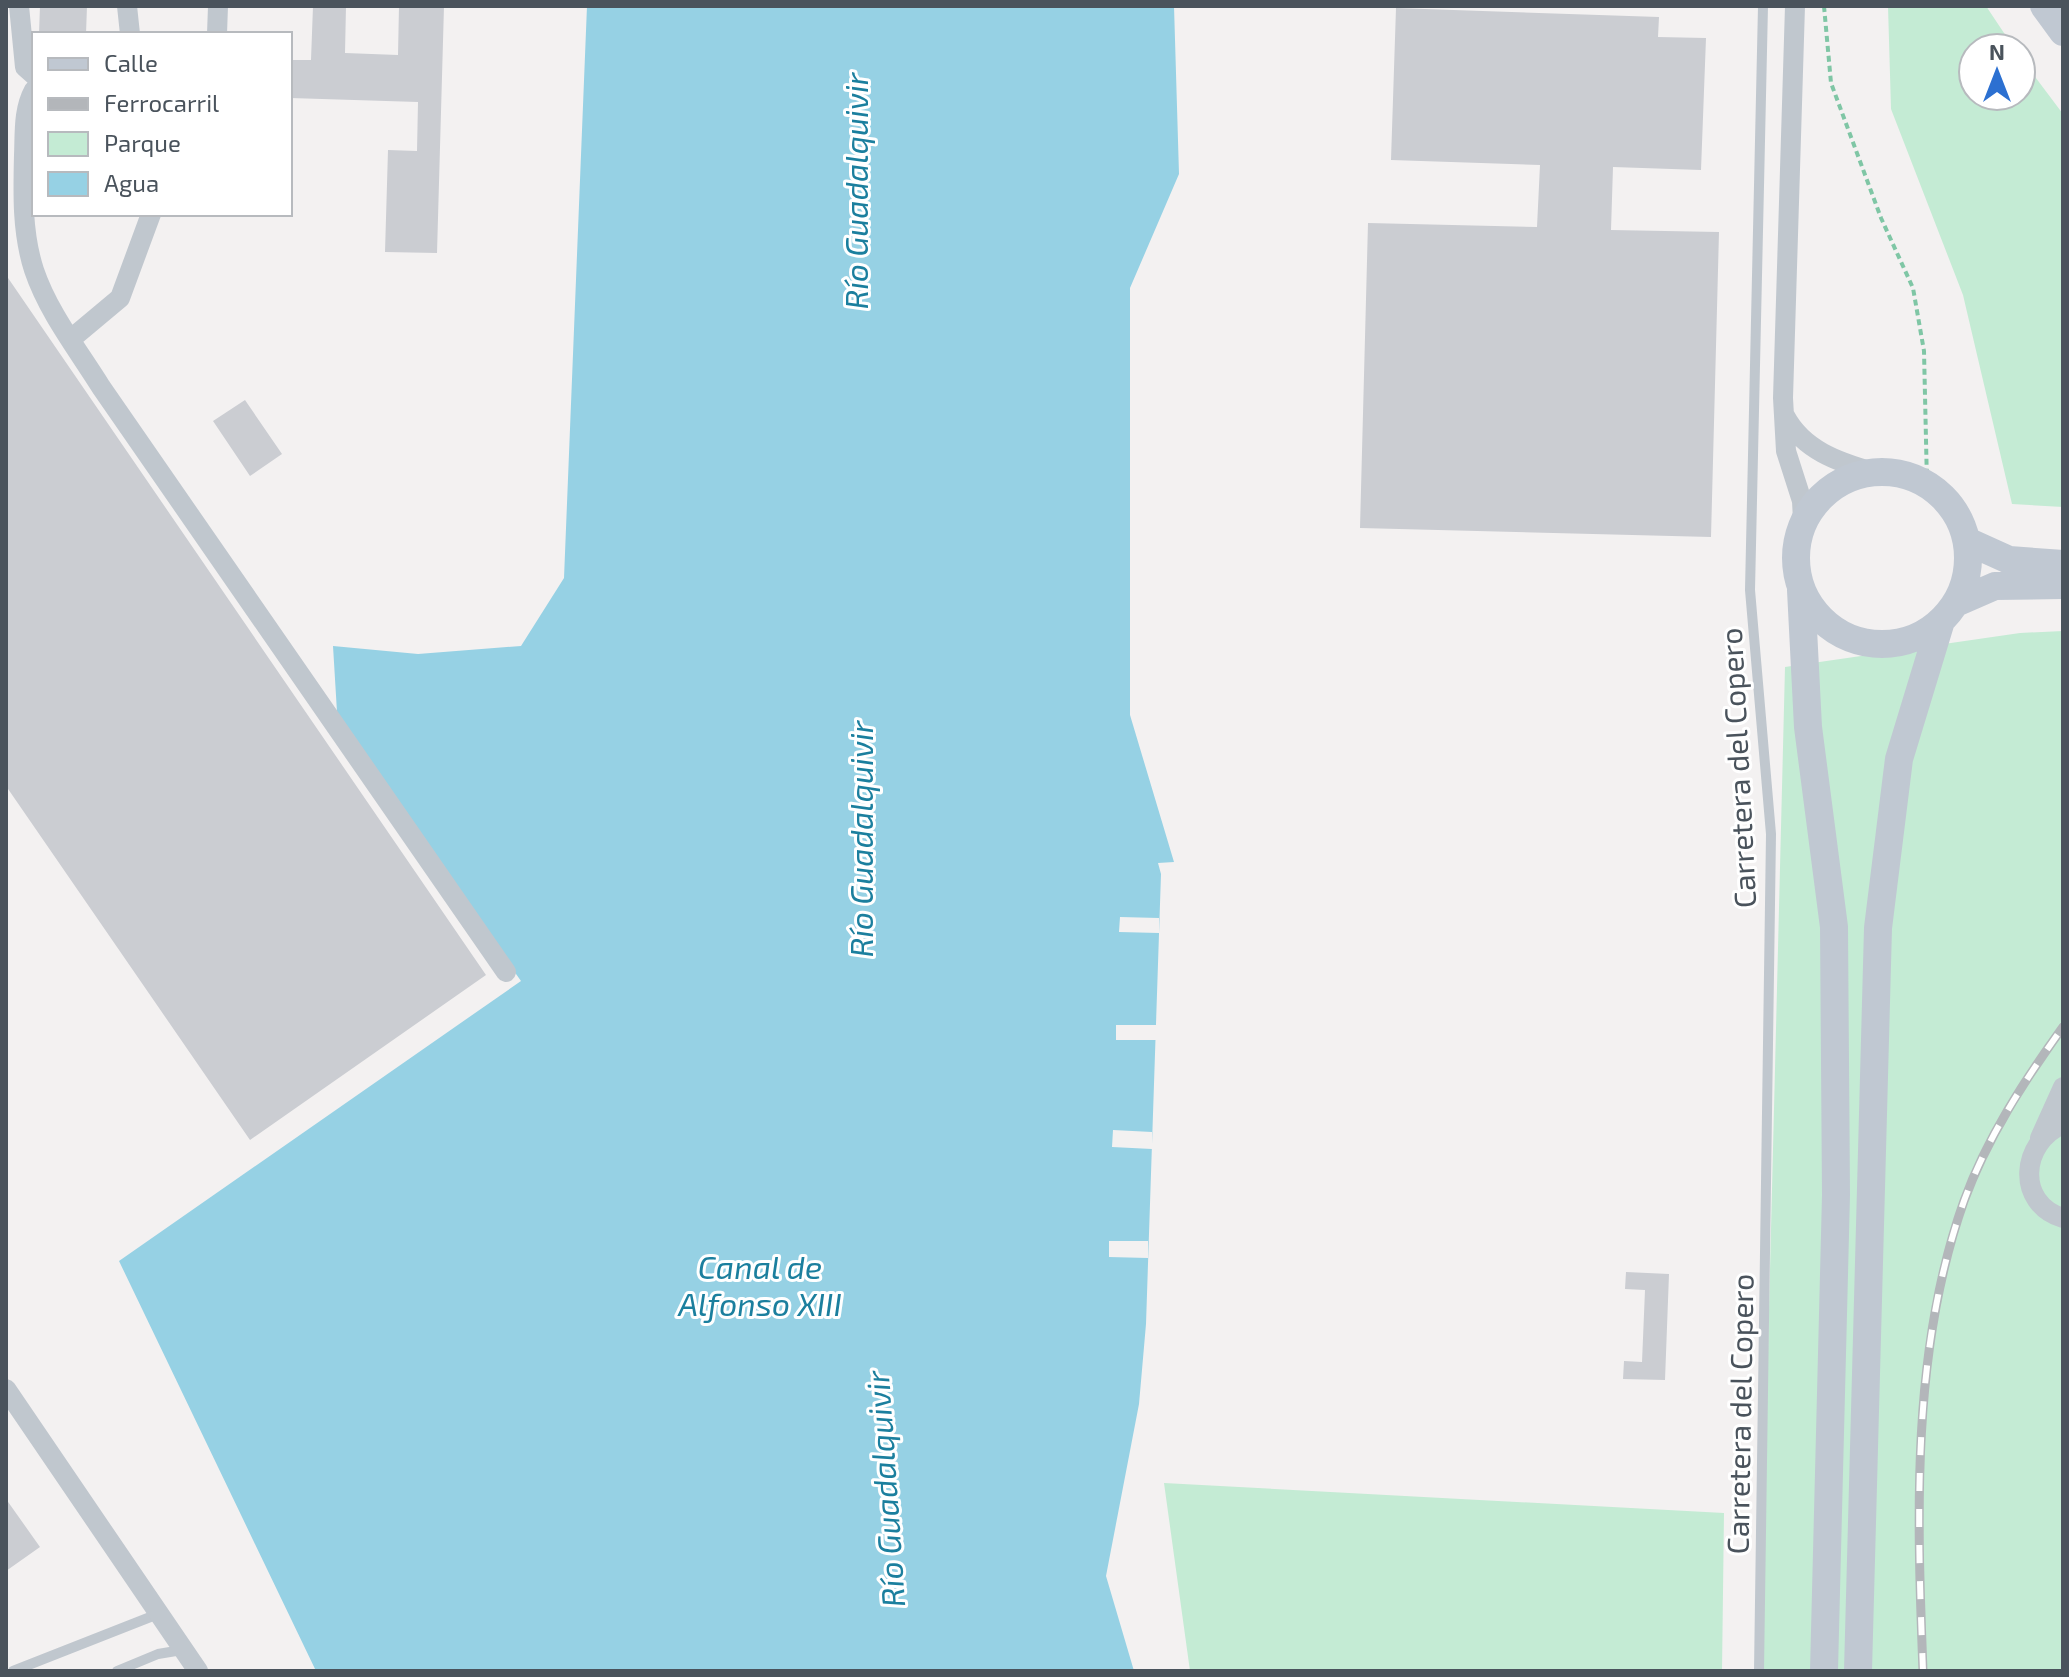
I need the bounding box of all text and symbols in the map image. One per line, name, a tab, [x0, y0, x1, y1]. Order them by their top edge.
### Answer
legend	[32, 32, 292, 216]
north arrow	[1957, 32, 2037, 112]
text: N	[1989, 38, 2005, 64]
text: Calle	[104, 48, 158, 77]
water label: Río Guadalquivir	[836, 71, 875, 310]
text: Ferrocarril	[104, 88, 219, 117]
text: Parque	[104, 128, 181, 157]
text: Agua	[104, 168, 159, 197]
street label: Carretera del Copero	[1712, 627, 1762, 909]
water label: Río Guadalquivir	[841, 719, 880, 958]
water label: Canal de Alfonso XIII	[677, 1247, 842, 1323]
street label: Carretera del Copero	[1719, 1273, 1759, 1555]
water label: Río Guadalquivir	[857, 1368, 912, 1609]

